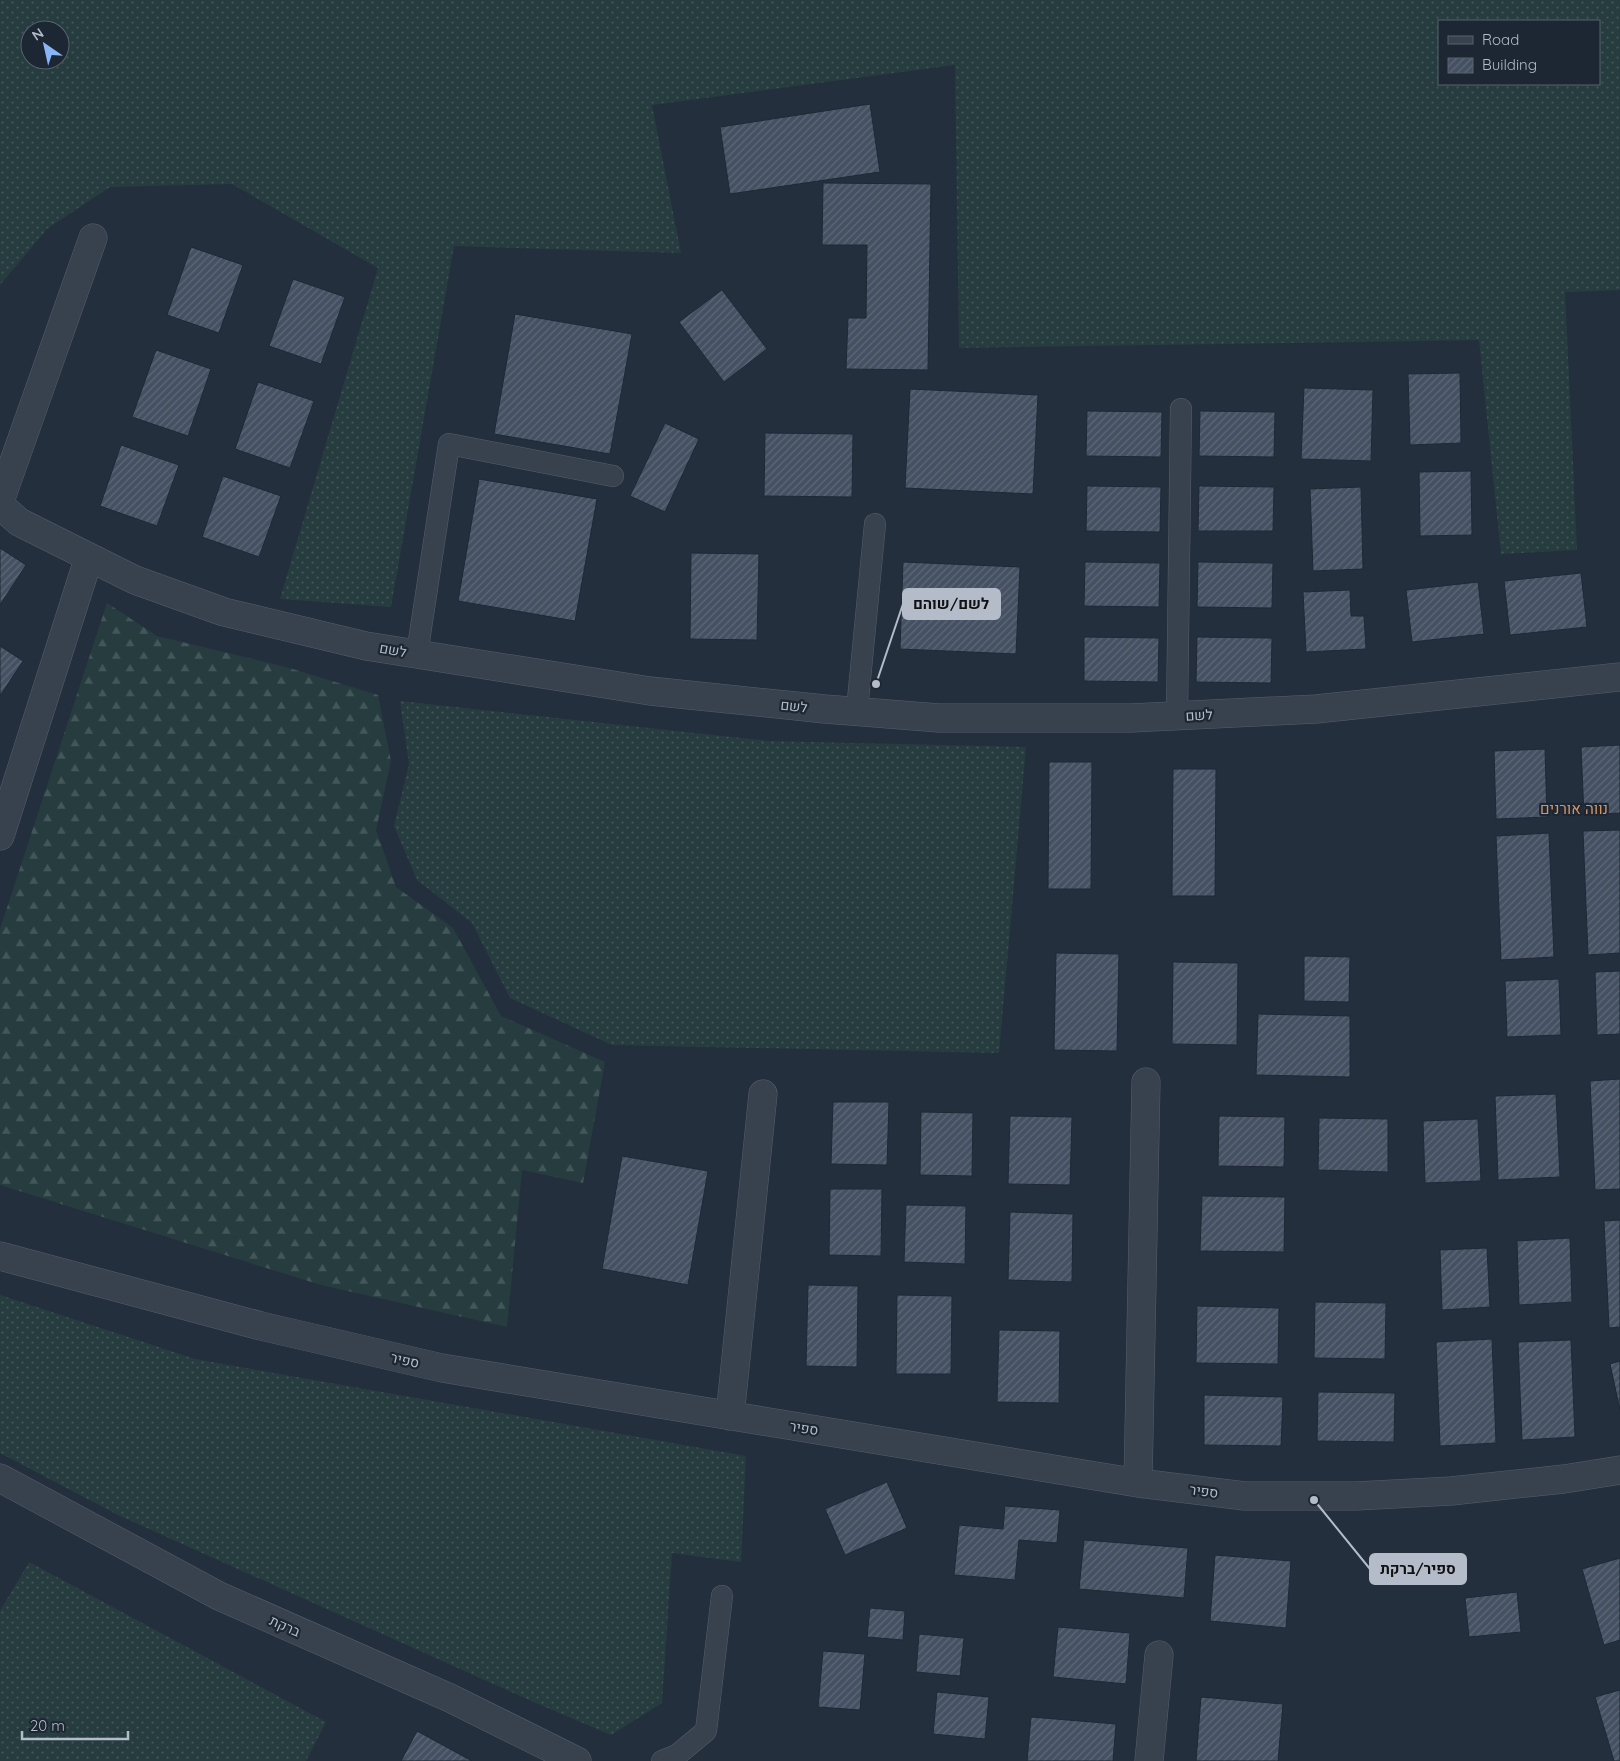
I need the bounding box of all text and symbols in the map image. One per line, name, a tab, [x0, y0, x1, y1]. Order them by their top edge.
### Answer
north arrow	[20, 20, 70, 70]
legend	[1438, 20, 1600, 85]
text: N	[28, 24, 47, 45]
text: Road	[1482, 30, 1519, 49]
text: Building	[1482, 55, 1537, 74]
callout: לשם/שוהם	[903, 589, 1000, 619]
text: לשם/שוהם	[913, 594, 989, 613]
street label: לשם	[378, 639, 408, 661]
street label: לשם	[780, 696, 808, 716]
street label: לשם	[1185, 705, 1213, 725]
district label: נווה אורנים	[1540, 799, 1608, 818]
street label: ספיר	[389, 1348, 421, 1372]
street label: ספיר	[788, 1417, 820, 1439]
street label: ספיר	[1189, 1480, 1219, 1502]
callout: ספיר/ברקת	[1370, 1554, 1466, 1584]
text: ספיר/ברקת	[1380, 1559, 1456, 1578]
street label: ברקת	[267, 1611, 304, 1641]
scale bar	[22, 1708, 129, 1740]
text: 20 m	[30, 1716, 65, 1735]

